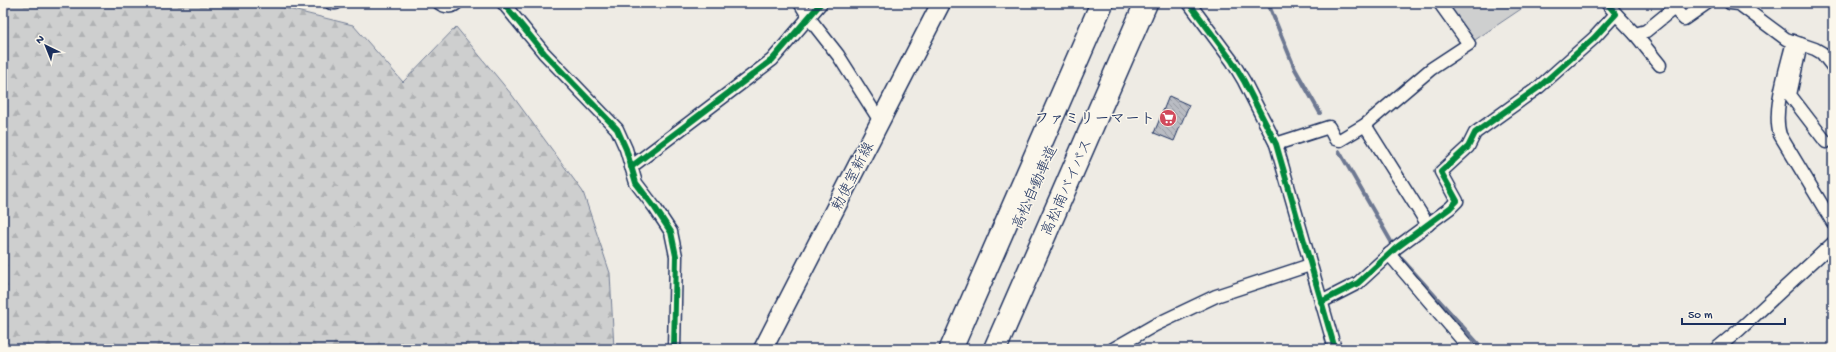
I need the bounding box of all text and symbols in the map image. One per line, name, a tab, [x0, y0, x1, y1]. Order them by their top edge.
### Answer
north arrow	[26, 26, 66, 66]
text: N	[34, 33, 47, 47]
supermarket icon: ファミリーマート	[1158, 108, 1178, 128]
place label: ファミリーマート	[1034, 111, 1155, 129]
street label: 高松南バイパス	[1037, 136, 1097, 239]
street label: 勅使室新線	[828, 139, 879, 214]
street label: 高松自動車道	[1008, 143, 1062, 233]
scale bar	[1682, 300, 1785, 326]
text: 50 m	[1688, 309, 1713, 323]

